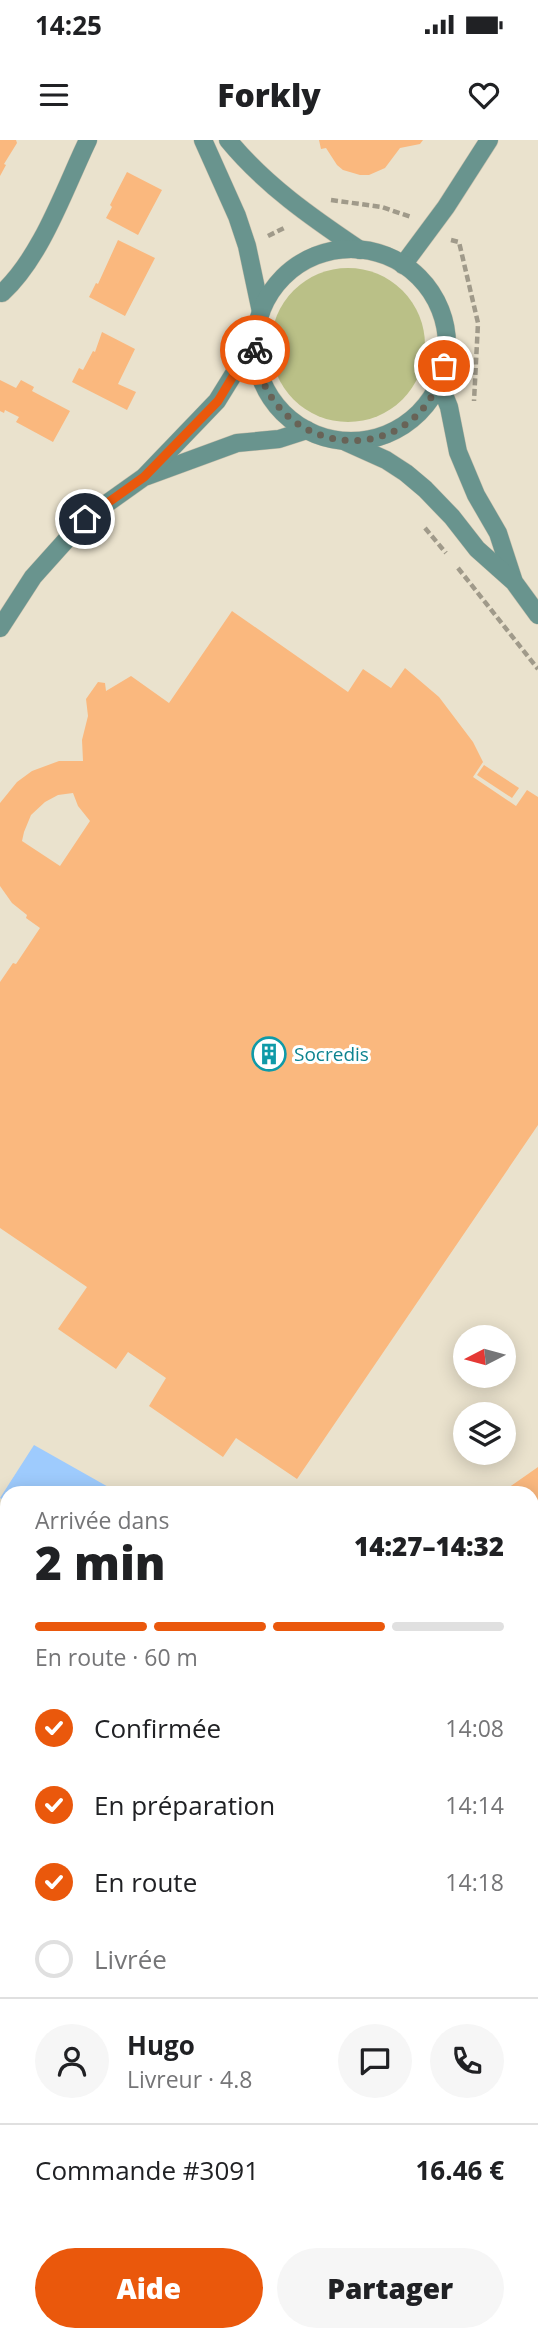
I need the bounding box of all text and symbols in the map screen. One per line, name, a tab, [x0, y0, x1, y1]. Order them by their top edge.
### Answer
text: 14:25	[35, 7, 102, 43]
text: Forkly	[217, 73, 321, 116]
icon: menu	[35, 76, 73, 114]
icon: heart	[465, 76, 503, 114]
courier	[220, 315, 290, 385]
icon: bike	[236, 331, 274, 369]
pin	[414, 336, 474, 396]
icon: bag	[425, 347, 463, 385]
pin	[55, 489, 115, 549]
icon: home	[66, 500, 104, 538]
building icon: Socredis	[250, 1035, 288, 1073]
place label: Socredis	[294, 1041, 369, 1067]
north arrow	[453, 1325, 516, 1388]
map controls	[453, 1325, 516, 1465]
button: layers	[453, 1402, 516, 1465]
text: Arrivée dans	[35, 1504, 169, 1536]
text: 14:27–14:32	[354, 1528, 504, 1564]
text: 2 min	[35, 1531, 166, 1593]
text: En route · 60 m	[35, 1641, 198, 1673]
icon: check	[35, 1709, 73, 1747]
text: Confirmée	[94, 1710, 221, 1746]
text: 14:08	[445, 1712, 504, 1744]
icon: check	[35, 1786, 73, 1824]
text: En préparation	[94, 1787, 275, 1823]
text: 14:14	[445, 1789, 504, 1821]
icon: check	[35, 1863, 73, 1901]
text: En route	[94, 1864, 197, 1900]
text: 14:18	[445, 1866, 504, 1898]
text: Livrée	[94, 1941, 167, 1977]
button: person	[35, 2024, 109, 2098]
button: chat	[338, 2024, 412, 2098]
button: phone	[430, 2024, 504, 2098]
text: Hugo	[127, 2027, 195, 2063]
text: Livreur · 4.8	[127, 2063, 252, 2095]
text: Commande #3091	[35, 2152, 259, 2188]
text: 16.46 €	[416, 2152, 504, 2188]
button: Aide	[35, 2248, 263, 2328]
button: Partager	[277, 2248, 504, 2328]

